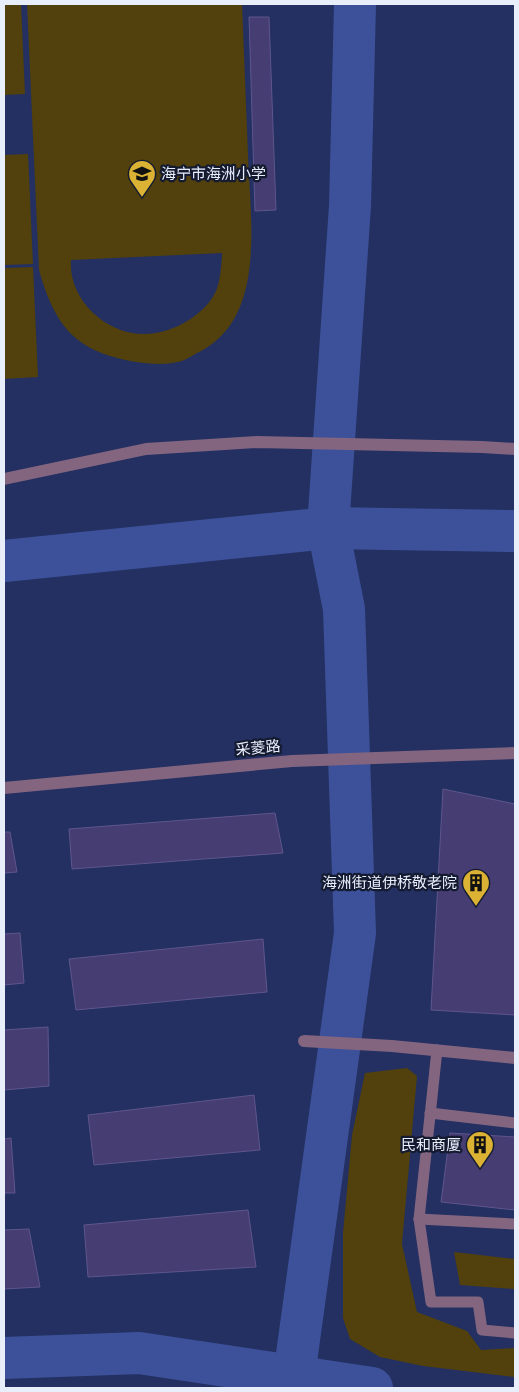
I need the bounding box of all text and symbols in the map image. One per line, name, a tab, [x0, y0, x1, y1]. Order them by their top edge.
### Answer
school or university icon: 海宁市海洲小学	[127, 159, 157, 198]
place label: 海宁市海洲小学	[161, 164, 266, 182]
street label: 采菱路	[235, 736, 281, 758]
building icon: 海洲街道伊桥敬老院	[461, 868, 491, 907]
place label: 海洲街道伊桥敬老院	[322, 873, 457, 891]
building icon: 民和商厦	[465, 1130, 495, 1169]
place label: 民和商厦	[401, 1135, 461, 1153]

